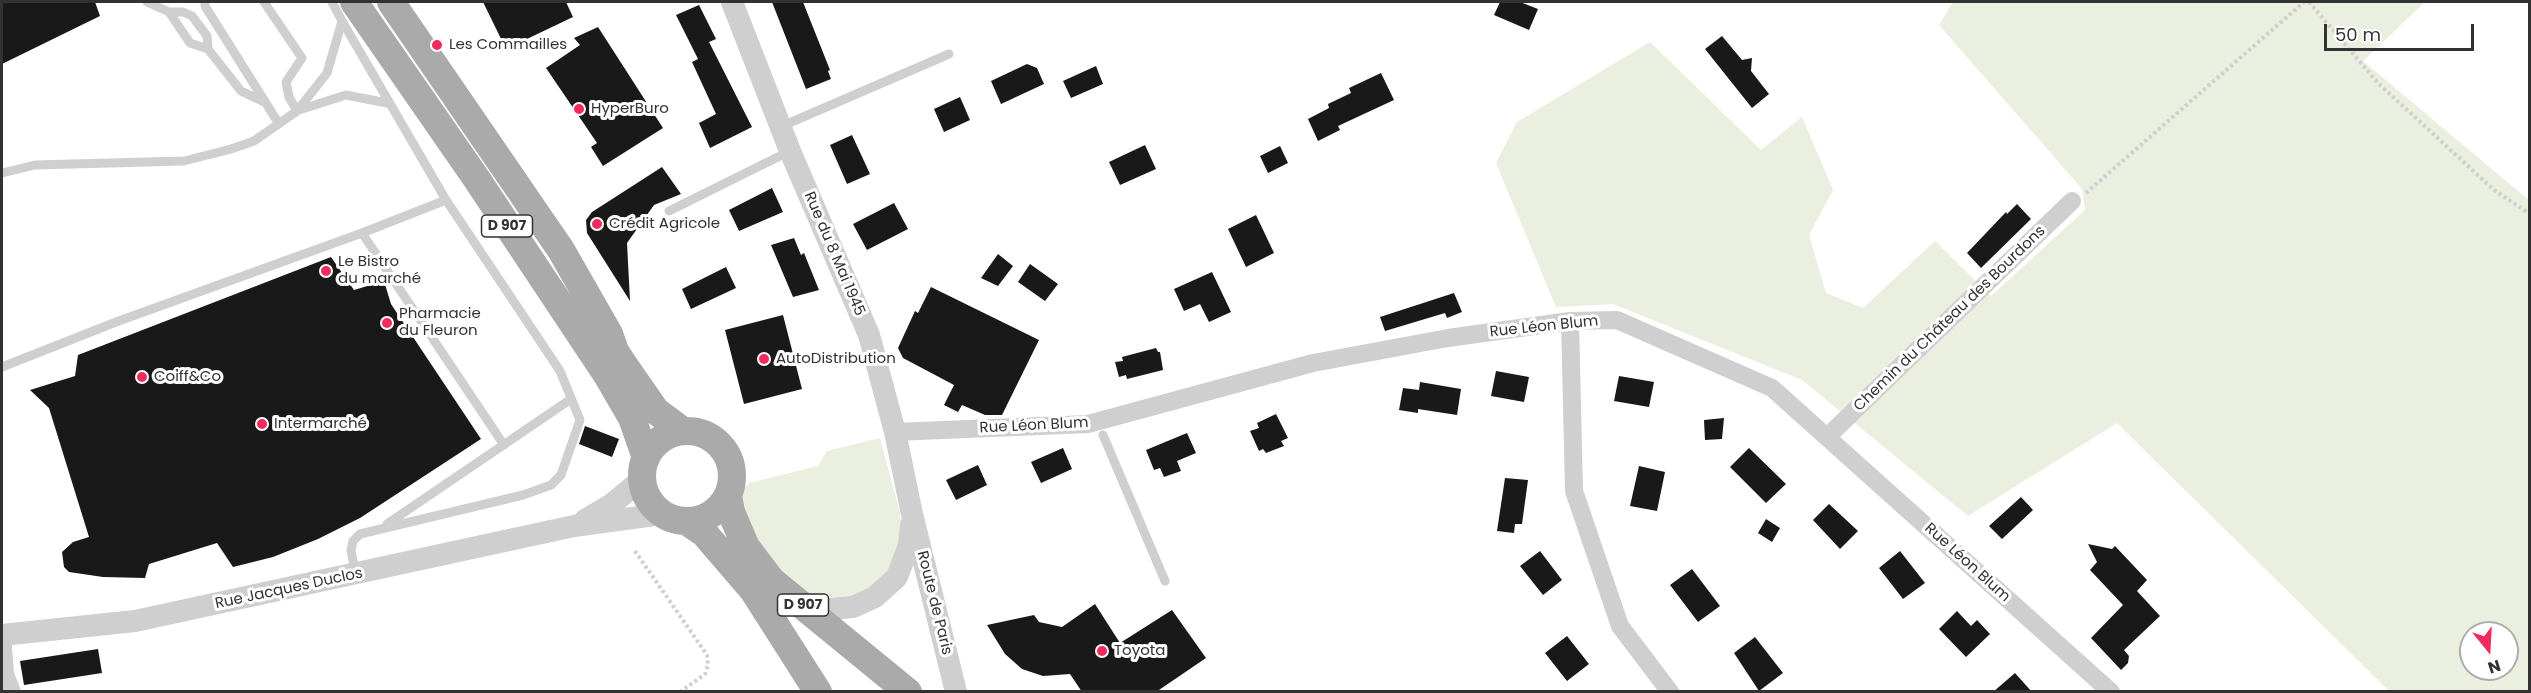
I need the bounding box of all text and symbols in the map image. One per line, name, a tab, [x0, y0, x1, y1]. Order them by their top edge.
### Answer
scale bar	[2327, 12, 2477, 50]
text: 50 m	[2335, 22, 2381, 47]
place label: Les Commailles	[449, 36, 567, 54]
marker: Les Commailles	[430, 38, 444, 52]
place label: HyperBuro	[591, 100, 669, 118]
marker: HyperBuro	[572, 102, 586, 116]
street label: Rue du 8 Mai 1945	[800, 189, 868, 319]
road number: D 907	[482, 215, 532, 237]
place label: Crédit Agricole	[609, 215, 720, 233]
marker: Crédit Agricole	[590, 217, 604, 231]
street label: Chemin du Château des Bourdons	[1851, 222, 2049, 416]
place label: Le Bistro du marché	[338, 253, 421, 288]
marker: Le Bistro du marché	[319, 264, 333, 278]
place label: Pharmacie du Fleuron	[399, 305, 481, 340]
street label: Rue Léon Blum	[1489, 312, 1599, 342]
marker: Pharmacie du Fleuron	[380, 316, 394, 330]
place label: AutoDistribution	[776, 350, 896, 368]
marker: AutoDistribution	[757, 352, 771, 366]
place label: Coiff&Co	[154, 368, 221, 386]
marker: Coiff&Co	[135, 370, 149, 384]
street label: Rue Léon Blum	[979, 414, 1089, 438]
place label: Intermarché	[274, 415, 367, 433]
marker: Intermarché	[255, 417, 269, 431]
street label: Rue Léon Blum	[1920, 520, 2014, 606]
street label: Route de Paris	[912, 549, 956, 657]
street label: Rue Jacques Duclos	[214, 565, 364, 613]
road number: D 907	[778, 594, 828, 616]
north arrow	[2459, 621, 2519, 681]
place label: Toyota	[1114, 642, 1165, 660]
marker: Toyota	[1095, 644, 1109, 658]
text: N	[2485, 654, 2503, 679]

